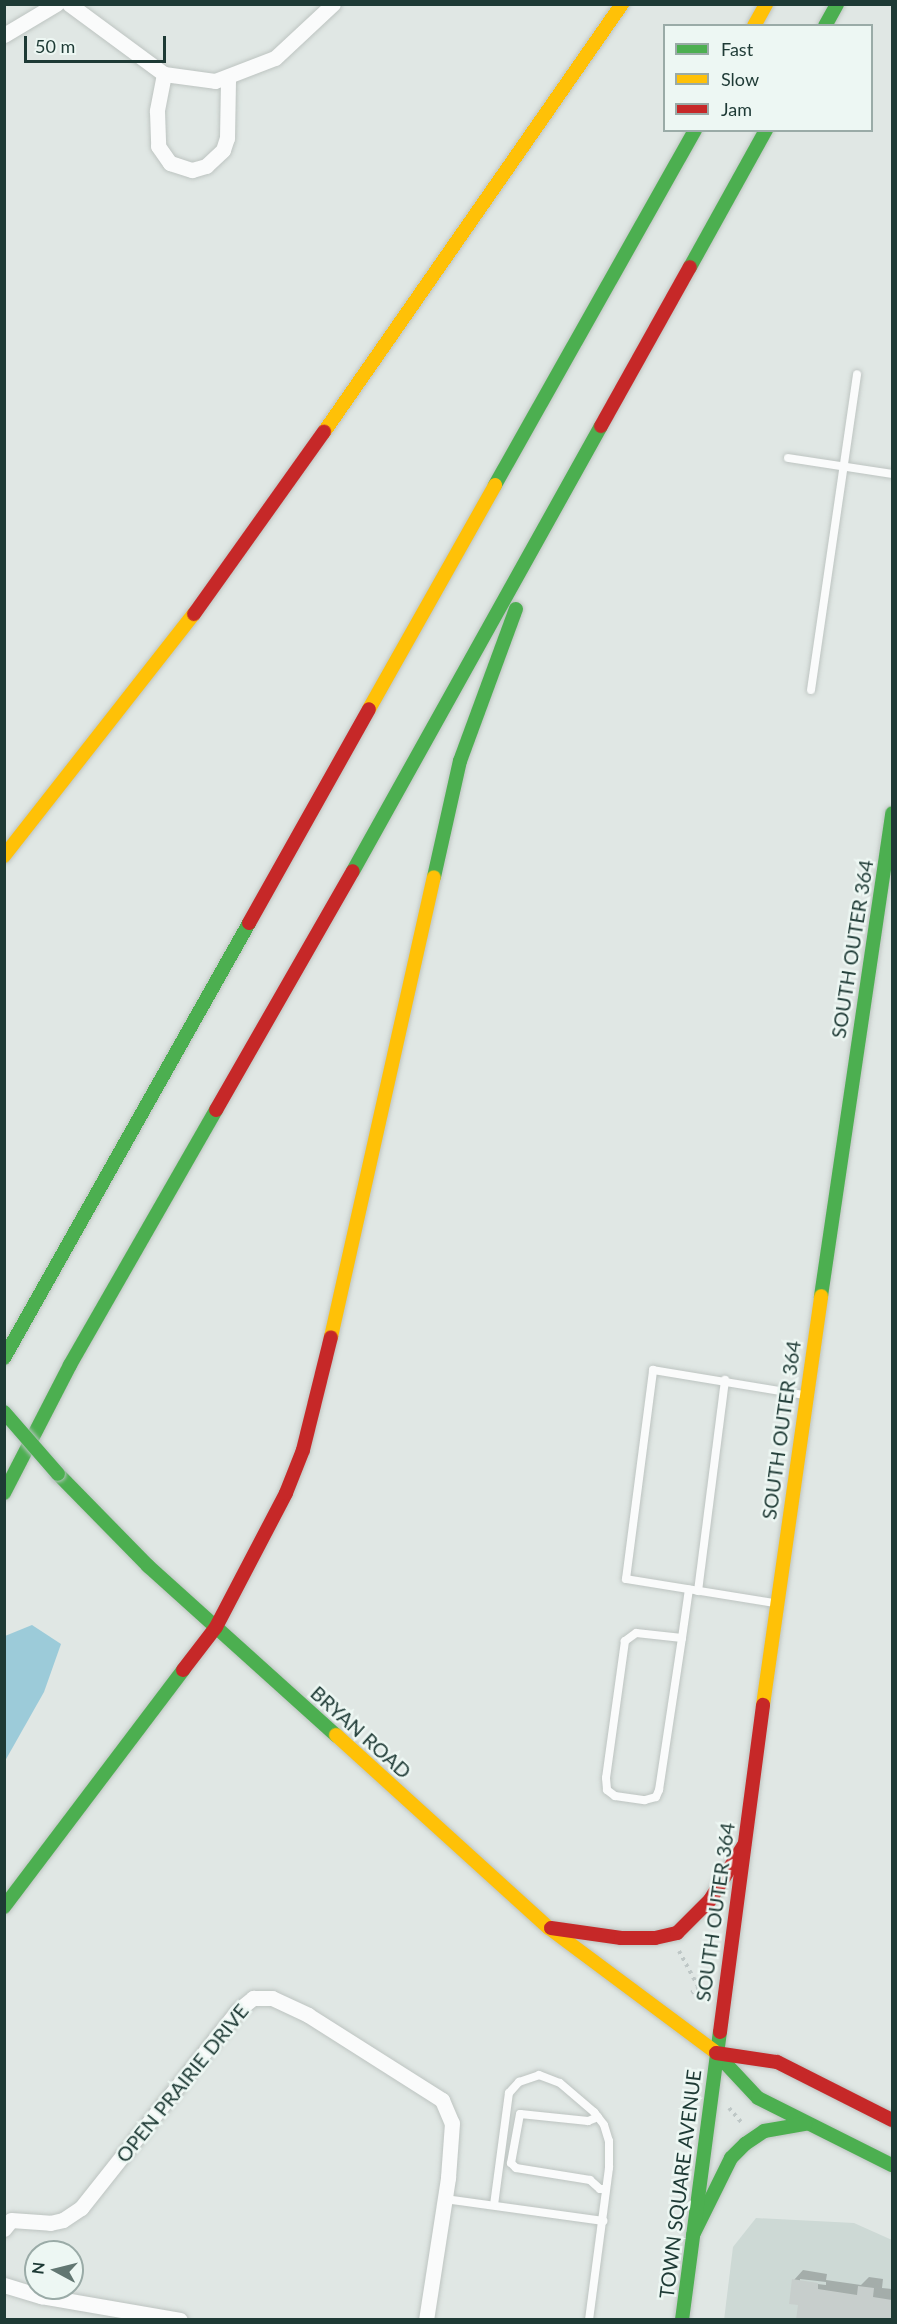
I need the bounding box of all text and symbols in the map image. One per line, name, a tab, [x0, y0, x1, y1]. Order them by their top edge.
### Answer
scale bar	[27, 24, 170, 62]
legend	[663, 24, 873, 132]
text: 50 m	[35, 35, 75, 57]
text: Fast	[721, 38, 753, 60]
text: Slow	[721, 68, 759, 90]
text: Jam	[721, 98, 752, 120]
street label: SOUTH OUTER 364	[826, 858, 878, 1040]
street label: SOUTH OUTER 364	[757, 1339, 805, 1521]
street label: BRYAN ROAD	[306, 1681, 416, 1783]
street label: SOUTH OUTER 364	[691, 1821, 739, 2003]
street label: OPEN PRAIRIE DRIVE	[111, 1999, 253, 2167]
street label: TOWN SQUARE AVENUE	[654, 2068, 706, 2300]
north arrow	[24, 2240, 84, 2300]
text: N	[27, 2261, 48, 2275]

